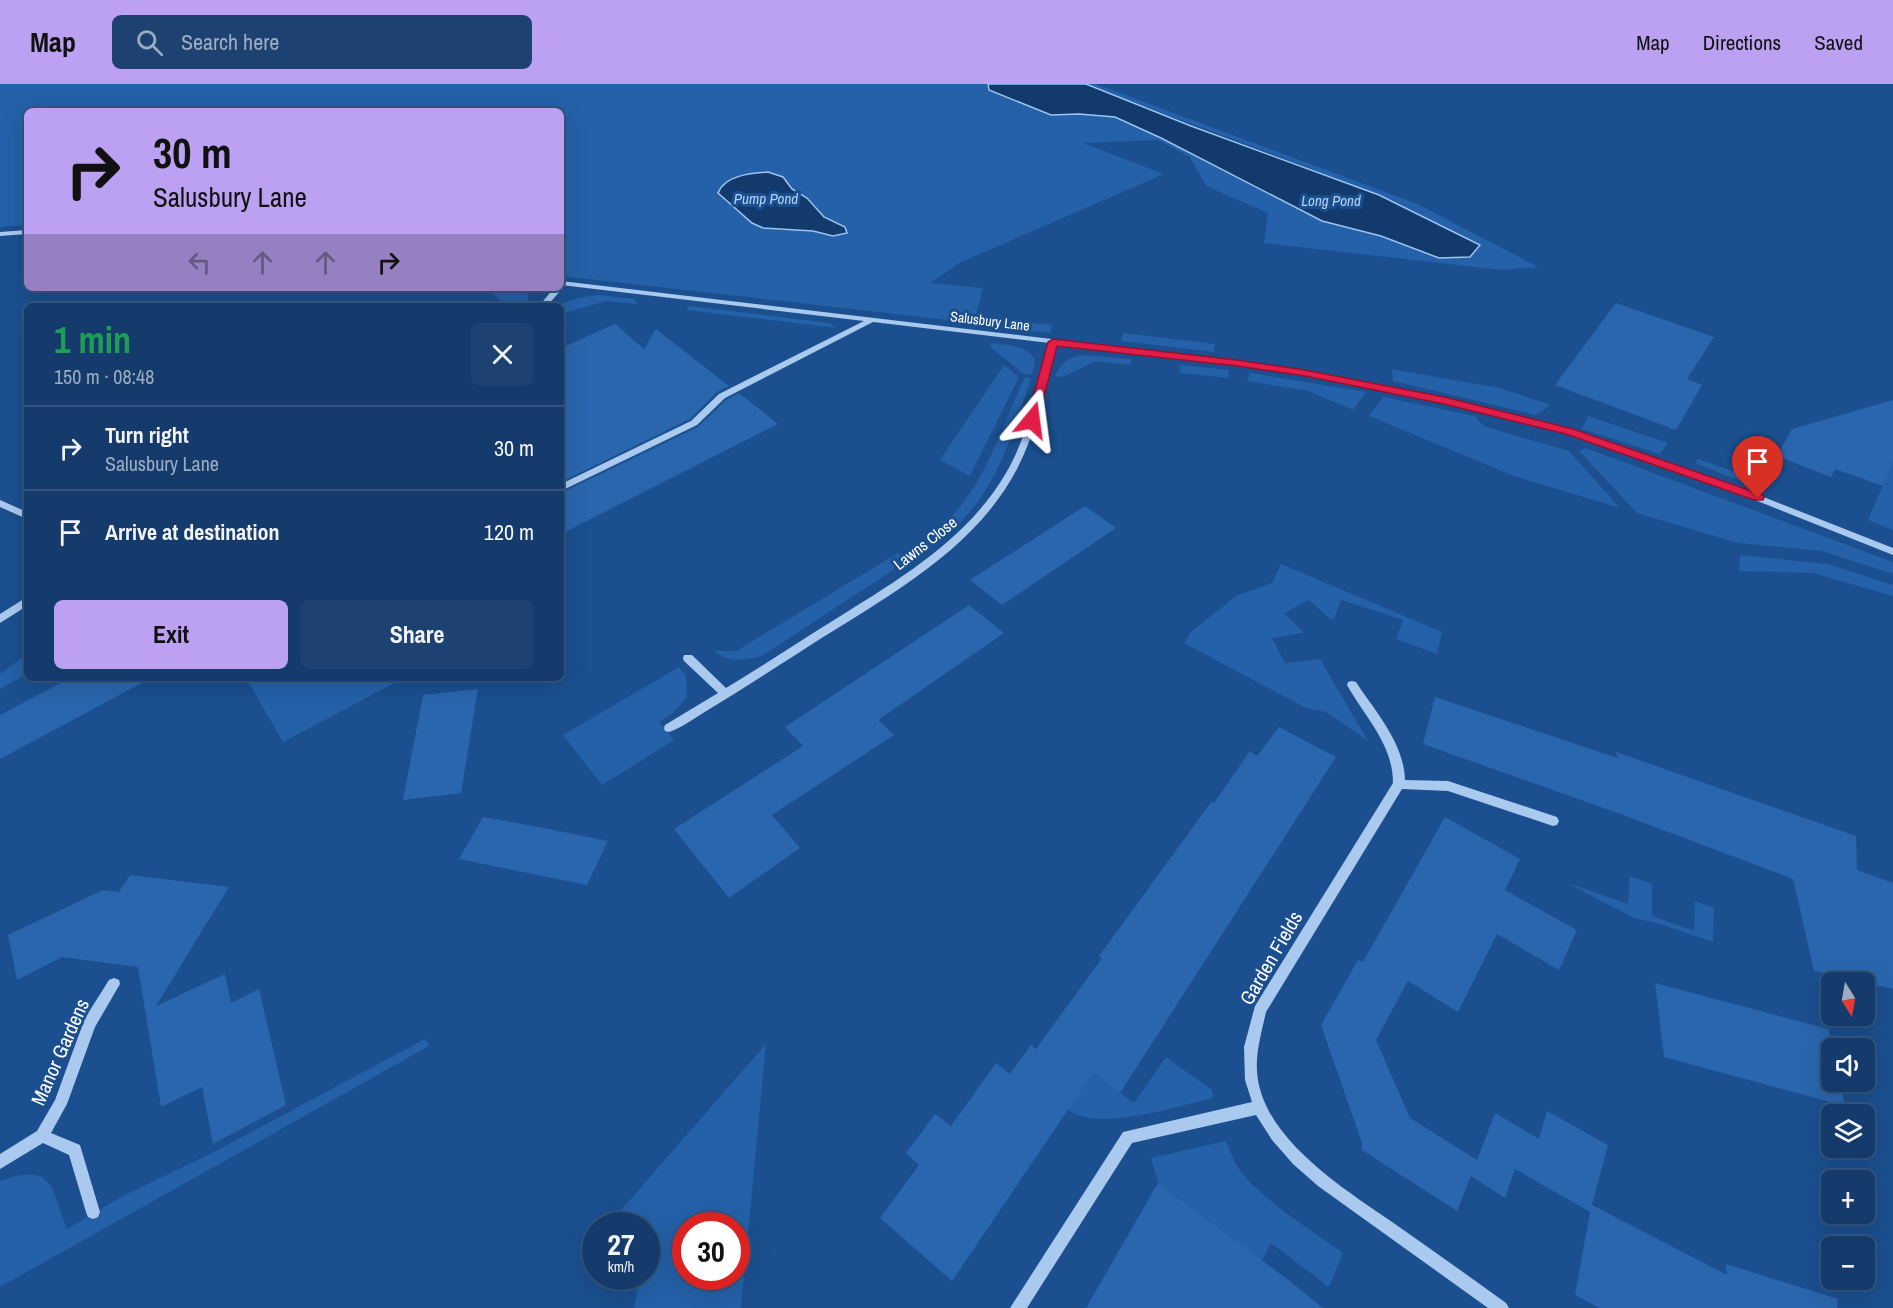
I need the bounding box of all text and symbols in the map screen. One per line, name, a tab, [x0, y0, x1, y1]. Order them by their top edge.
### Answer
search box	[112, 15, 532, 69]
text: Map	[30, 23, 76, 61]
icon: search	[133, 26, 166, 59]
text: Search here	[181, 27, 279, 57]
text: Map	[1636, 28, 1670, 57]
text: Directions	[1703, 28, 1781, 57]
text: Saved	[1814, 28, 1863, 57]
text: 30 m	[153, 125, 232, 181]
icon: right	[54, 132, 132, 210]
text: Salusbury Lane	[153, 179, 307, 215]
water label: Pump Pond	[734, 188, 798, 209]
water label: Long Pond	[1301, 190, 1361, 211]
icon: left	[183, 246, 216, 279]
icon: ahead	[246, 246, 279, 279]
icon: ahead	[309, 246, 342, 279]
icon: right	[372, 246, 405, 279]
street label: Salusbury Lane	[949, 307, 1031, 335]
text: 1 min	[54, 316, 131, 364]
button: close	[471, 323, 534, 386]
text: 150 m · 08:48	[54, 363, 154, 390]
position arrow	[1000, 388, 1064, 452]
text: Turn right	[105, 420, 189, 450]
icon: right	[54, 432, 87, 465]
text: 30 m	[494, 433, 534, 463]
pin	[1732, 436, 1783, 498]
icon: arrive	[1741, 445, 1774, 478]
text: Salusbury Lane	[105, 450, 219, 477]
street label: Lawns Close	[889, 511, 961, 575]
icon: arrive	[54, 516, 87, 549]
text: Arrive at destination	[105, 517, 279, 547]
text: 120 m	[484, 517, 534, 547]
button: Exit	[54, 600, 288, 669]
button: Share	[300, 600, 534, 669]
street label: Garden Fields	[1233, 906, 1308, 1009]
north arrow	[1821, 972, 1875, 1026]
map controls	[1821, 972, 1875, 1290]
street label: Manor Gardens	[24, 994, 95, 1109]
button: sound	[1821, 1038, 1875, 1092]
button: layers	[1821, 1104, 1875, 1158]
button: +	[1821, 1170, 1875, 1224]
speed limit sign: 30	[672, 1212, 750, 1290]
text: 27	[607, 1224, 635, 1264]
button: −	[1821, 1236, 1875, 1290]
text: km/h	[608, 1256, 634, 1277]

